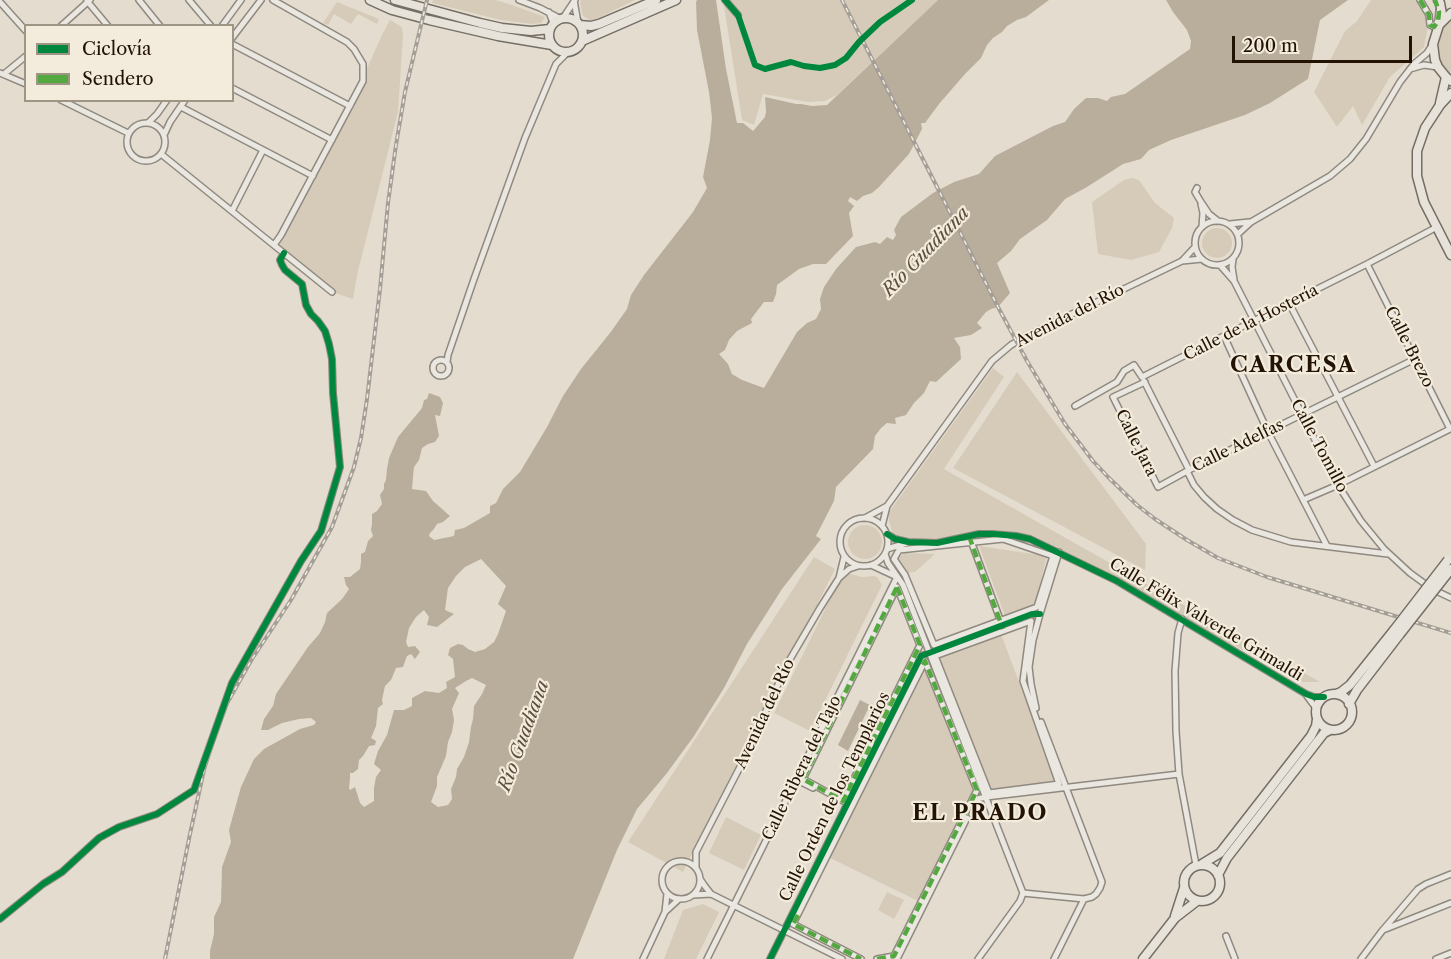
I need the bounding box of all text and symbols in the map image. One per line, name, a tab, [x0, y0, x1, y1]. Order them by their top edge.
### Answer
legend	[24, 24, 234, 102]
scale bar	[1235, 24, 1415, 62]
text: 200 m	[1243, 35, 1298, 57]
text: Ciclovía	[82, 38, 151, 60]
text: Sendero	[82, 68, 154, 90]
water label: Río Guadiana	[878, 203, 974, 301]
street label: Avenida del Río	[1012, 280, 1128, 352]
street label: Calle de la Hostería	[1180, 281, 1322, 365]
street label: Calle Brezo	[1380, 303, 1438, 391]
district label: CARCESA	[1230, 353, 1356, 379]
street label: Calle Tomillo	[1286, 396, 1352, 496]
street label: Calle Jara	[1111, 406, 1161, 480]
street label: Calle Adelfas	[1189, 416, 1287, 476]
street label: Calle Félix Valverde Grimaldi	[1106, 555, 1306, 685]
street label: Avenida del Río	[731, 656, 799, 772]
water label: Río Guadiana	[494, 678, 554, 794]
street label: Calle Orden de los Templarios	[776, 689, 894, 905]
street label: Calle Ribera del Tajo	[759, 692, 845, 844]
district label: EL PRADO	[912, 801, 1048, 827]

